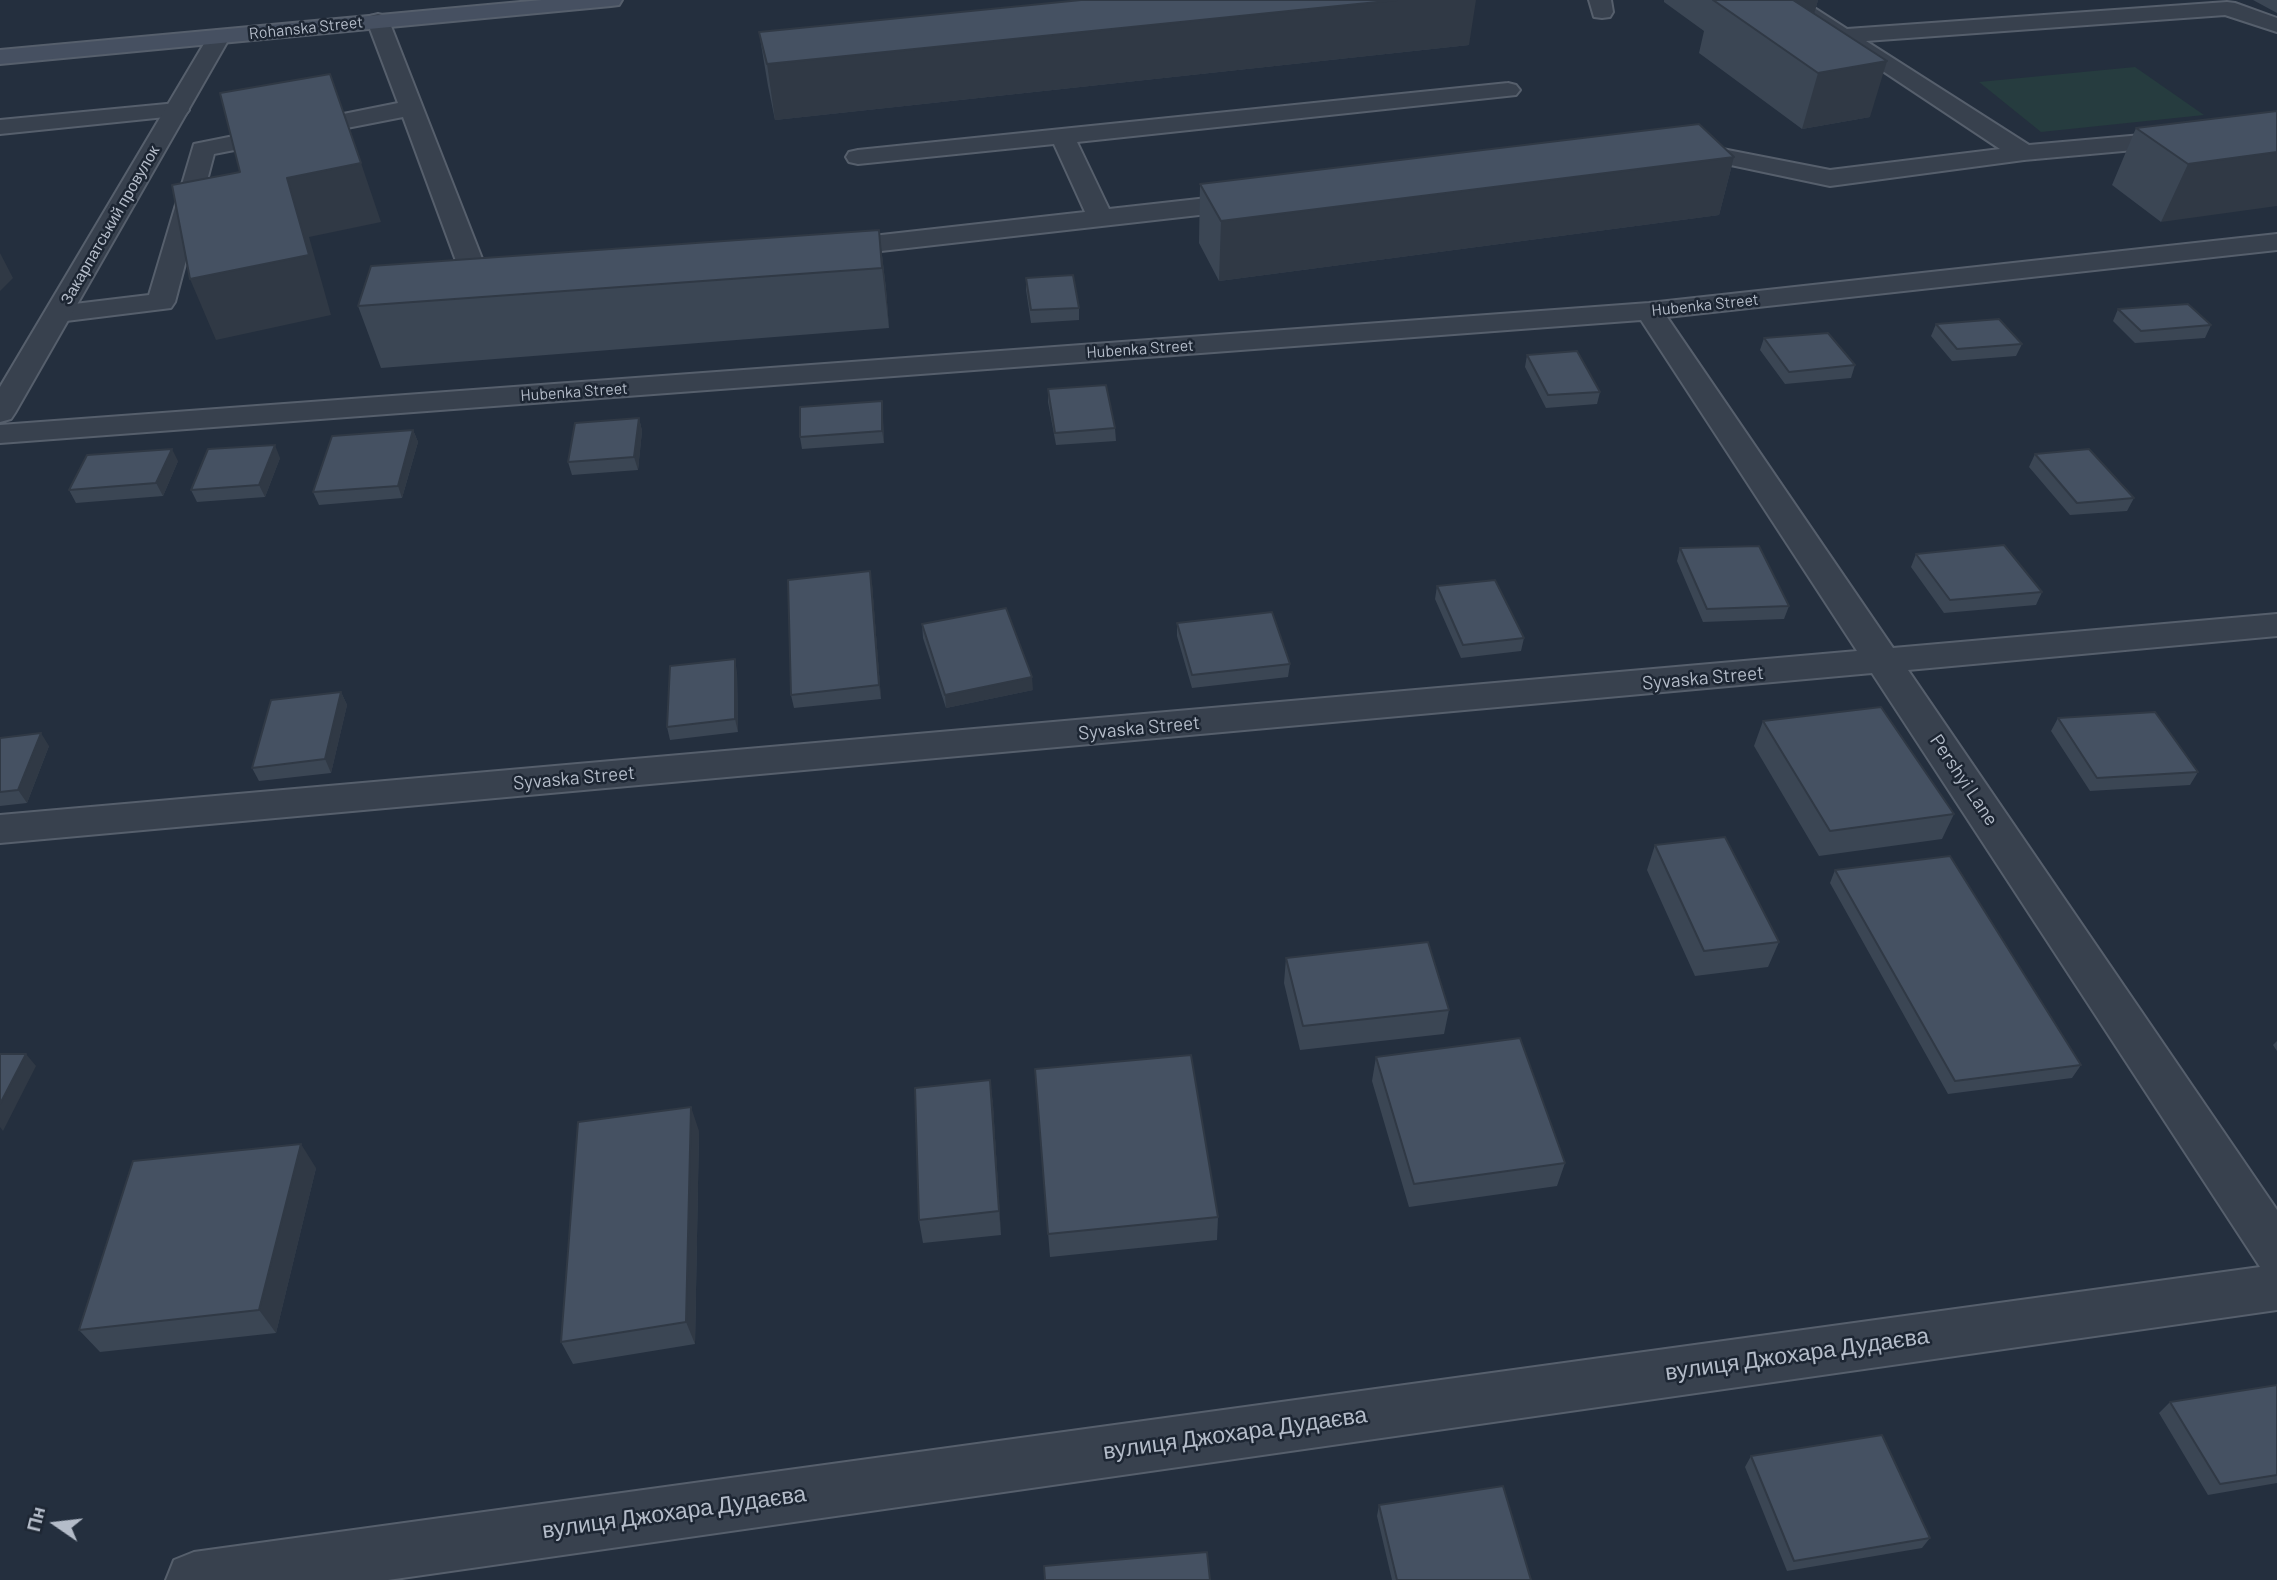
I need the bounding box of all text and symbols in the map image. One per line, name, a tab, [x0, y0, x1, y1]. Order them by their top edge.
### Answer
street label: Rohanska Street	[248, 12, 364, 44]
street label: Закарпатський провулок	[57, 142, 163, 308]
street label: Hubenka Street	[1650, 290, 1760, 320]
street label: Hubenka Street	[1086, 336, 1194, 362]
street label: Hubenka Street	[520, 379, 628, 405]
street label: Syvaska Street	[1641, 661, 1765, 695]
street label: Syvaska Street	[1077, 711, 1201, 745]
street label: Pershyi Lane	[1925, 730, 2003, 830]
street label: Syvaska Street	[512, 761, 636, 795]
street label: вулиця Джохара Дудаєва	[1663, 1322, 1931, 1386]
street label: вулиця Джохара Дудаєва	[1101, 1401, 1369, 1465]
street label: вулиця Джохара Дудаєва	[540, 1480, 808, 1544]
north arrow	[21, 1489, 91, 1559]
text: Пн	[21, 1504, 49, 1534]

